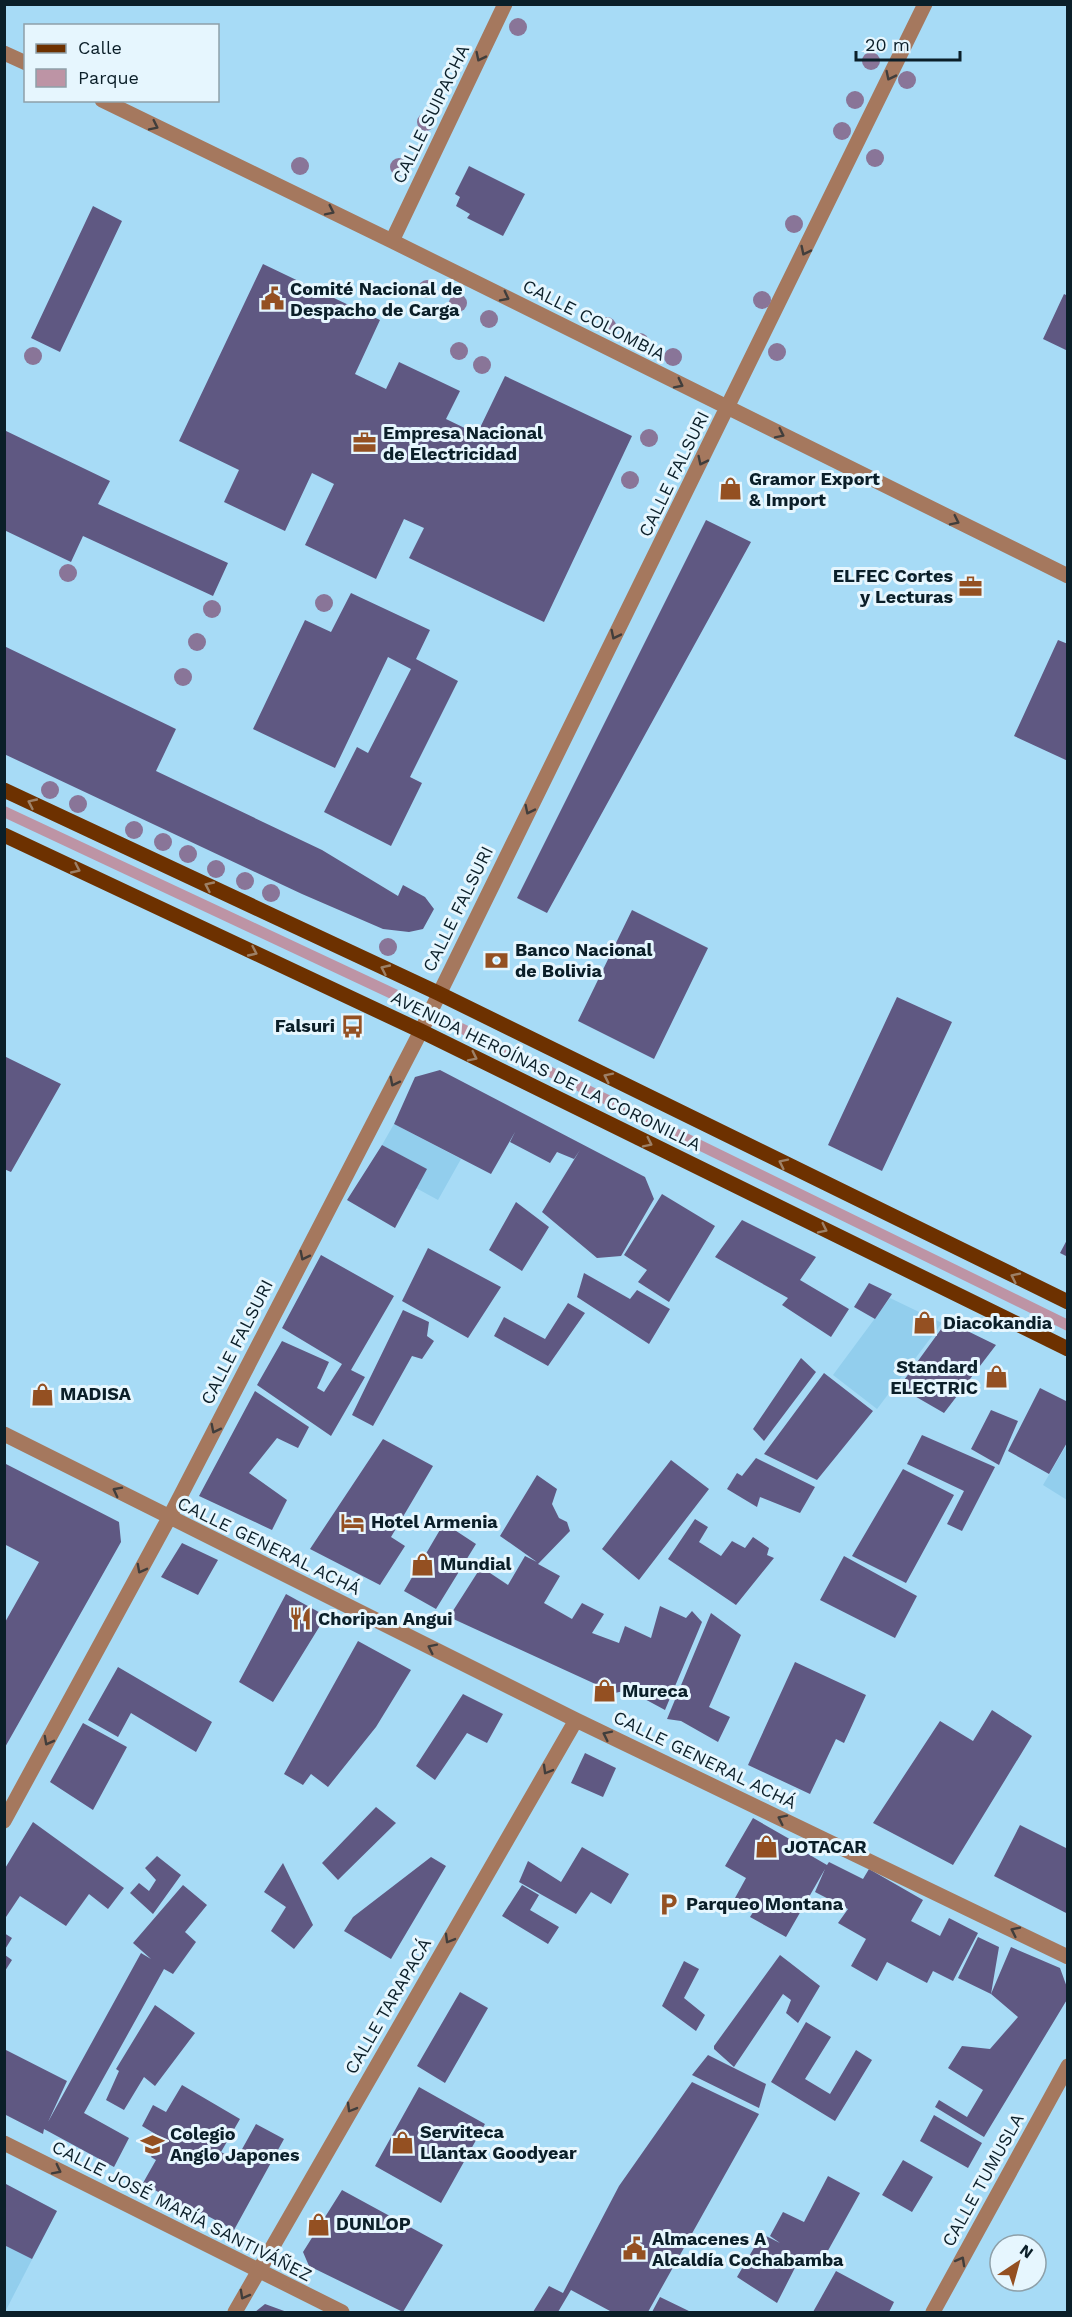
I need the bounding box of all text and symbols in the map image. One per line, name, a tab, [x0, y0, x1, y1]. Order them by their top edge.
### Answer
legend	[24, 24, 219, 102]
scale bar	[856, 24, 960, 62]
text: 20 m	[865, 34, 910, 55]
text: Calle	[78, 37, 122, 58]
street label: CALLE SUIPACHA	[388, 41, 473, 187]
one-way arrow	[475, 51, 487, 62]
text: Parque	[78, 67, 139, 88]
one-way arrow	[886, 69, 898, 80]
one-way arrow	[148, 119, 159, 131]
one-way arrow	[324, 203, 335, 215]
one-way arrow	[800, 245, 812, 256]
street label: CALLE COLOMBIA	[519, 274, 669, 365]
place label: Comité Nacional de Despacho de Carga	[290, 278, 463, 320]
public building icon: Comité Nacional de Despacho de Carga	[259, 286, 285, 312]
one-way arrow	[499, 290, 509, 301]
one-way arrow	[673, 377, 684, 388]
street label: CALLE FALSURI	[634, 407, 713, 540]
place label: Empresa Nacional de Electricidad	[383, 422, 543, 464]
one-way arrow	[774, 427, 785, 439]
office icon: Empresa Nacional de Electricidad	[352, 430, 378, 456]
one-way arrow	[697, 454, 709, 465]
place label: Gramor Export & Import	[749, 468, 880, 510]
shop icon: Gramor Export & Import	[718, 476, 744, 502]
one-way arrow	[949, 513, 960, 525]
place label: ELFEC Cortes y Lecturas	[833, 565, 953, 607]
office icon: ELFEC Cortes y Lecturas	[958, 573, 984, 599]
one-way arrow	[611, 629, 623, 640]
one-way arrow	[27, 799, 38, 811]
one-way arrow	[524, 804, 536, 815]
street label: CALLE FALSURI	[418, 842, 497, 975]
one-way arrow	[70, 861, 81, 873]
one-way arrow	[204, 881, 215, 893]
place label: Banco Nacional de Bolivia	[515, 939, 652, 981]
one-way arrow	[246, 944, 257, 956]
bank icon: Banco Nacional de Bolivia	[484, 947, 510, 973]
one-way arrow	[381, 964, 392, 976]
street label: AVENIDA HEROÍNAS DE LA CORONILLA	[388, 986, 705, 1155]
bus stop icon: Falsuri	[340, 1013, 366, 1039]
place label: Falsuri	[275, 1015, 335, 1036]
one-way arrow	[467, 1049, 478, 1061]
one-way arrow	[604, 1073, 615, 1084]
one-way arrow	[389, 1076, 401, 1087]
one-way arrow	[642, 1135, 653, 1147]
one-way arrow	[779, 1159, 790, 1170]
one-way arrow	[817, 1222, 827, 1233]
one-way arrow	[300, 1249, 311, 1260]
one-way arrow	[1010, 1272, 1021, 1284]
street label: CALLE FALSURI	[196, 1276, 277, 1408]
shop icon: Diacokandia	[912, 1310, 938, 1336]
place label: Diacokandia	[943, 1312, 1053, 1333]
place label: Standard ELECTRIC	[890, 1356, 978, 1398]
shop icon: Standard ELECTRIC	[983, 1364, 1009, 1390]
shop icon: MADISA	[29, 1381, 55, 1407]
place label: MADISA	[60, 1383, 132, 1404]
one-way arrow	[210, 1422, 222, 1433]
one-way arrow	[112, 1487, 123, 1499]
street label: CALLE GENERAL ACHÁ	[174, 1492, 364, 1599]
hotel icon: Hotel Armenia	[340, 1509, 366, 1535]
place label: Hotel Armenia	[371, 1511, 498, 1532]
shop icon: Mundial	[409, 1551, 435, 1577]
place label: Mundial	[440, 1553, 512, 1574]
one-way arrow	[137, 1563, 148, 1574]
restaurant icon: Choripan Angui	[287, 1606, 313, 1632]
place label: Choripan Angui	[318, 1608, 453, 1629]
one-way arrow	[427, 1644, 438, 1656]
shop icon: Mureca	[591, 1678, 617, 1704]
place label: Mureca	[622, 1680, 689, 1701]
street label: CALLE GENERAL ACHÁ	[610, 1706, 800, 1813]
one-way arrow	[602, 1730, 613, 1742]
one-way arrow	[44, 1735, 55, 1745]
one-way arrow	[542, 1764, 554, 1775]
one-way arrow	[778, 1815, 789, 1827]
shop icon: JOTACAR	[753, 1834, 779, 1860]
place label: JOTACAR	[784, 1836, 867, 1857]
parking icon: Parqueo Montana	[655, 1891, 681, 1917]
place label: Parqueo Montana	[686, 1893, 844, 1914]
one-way arrow	[1010, 1927, 1021, 1939]
one-way arrow	[445, 1933, 456, 1943]
street label: CALLE TARAPACÁ	[340, 1934, 435, 2078]
one-way arrow	[347, 2102, 359, 2112]
street label: CALLE TUMUSLA	[937, 2109, 1028, 2250]
place label: Serviteca Llantax Goodyear	[420, 2121, 577, 2163]
place label: Colegio Anglo Japones	[170, 2123, 300, 2165]
shop icon: Serviteca Llantax Goodyear	[389, 2129, 415, 2155]
school or university icon: Colegio Anglo Japones	[139, 2131, 165, 2157]
street label: CALLE JOSÉ MARÍA SANTIVÁÑEZ	[49, 2136, 316, 2285]
one-way arrow	[50, 2163, 61, 2174]
shop icon: DUNLOP	[305, 2211, 331, 2237]
place label: DUNLOP	[336, 2213, 411, 2234]
place label: Almacenes A Alcaldía Cochabamba	[652, 2228, 844, 2270]
north arrow	[988, 2233, 1048, 2293]
public building icon: Almacenes A Alcaldía Cochabamba	[621, 2236, 647, 2262]
text: N	[1016, 2240, 1037, 2262]
one-way arrow	[954, 2257, 965, 2267]
one-way arrow	[240, 2289, 251, 2300]

